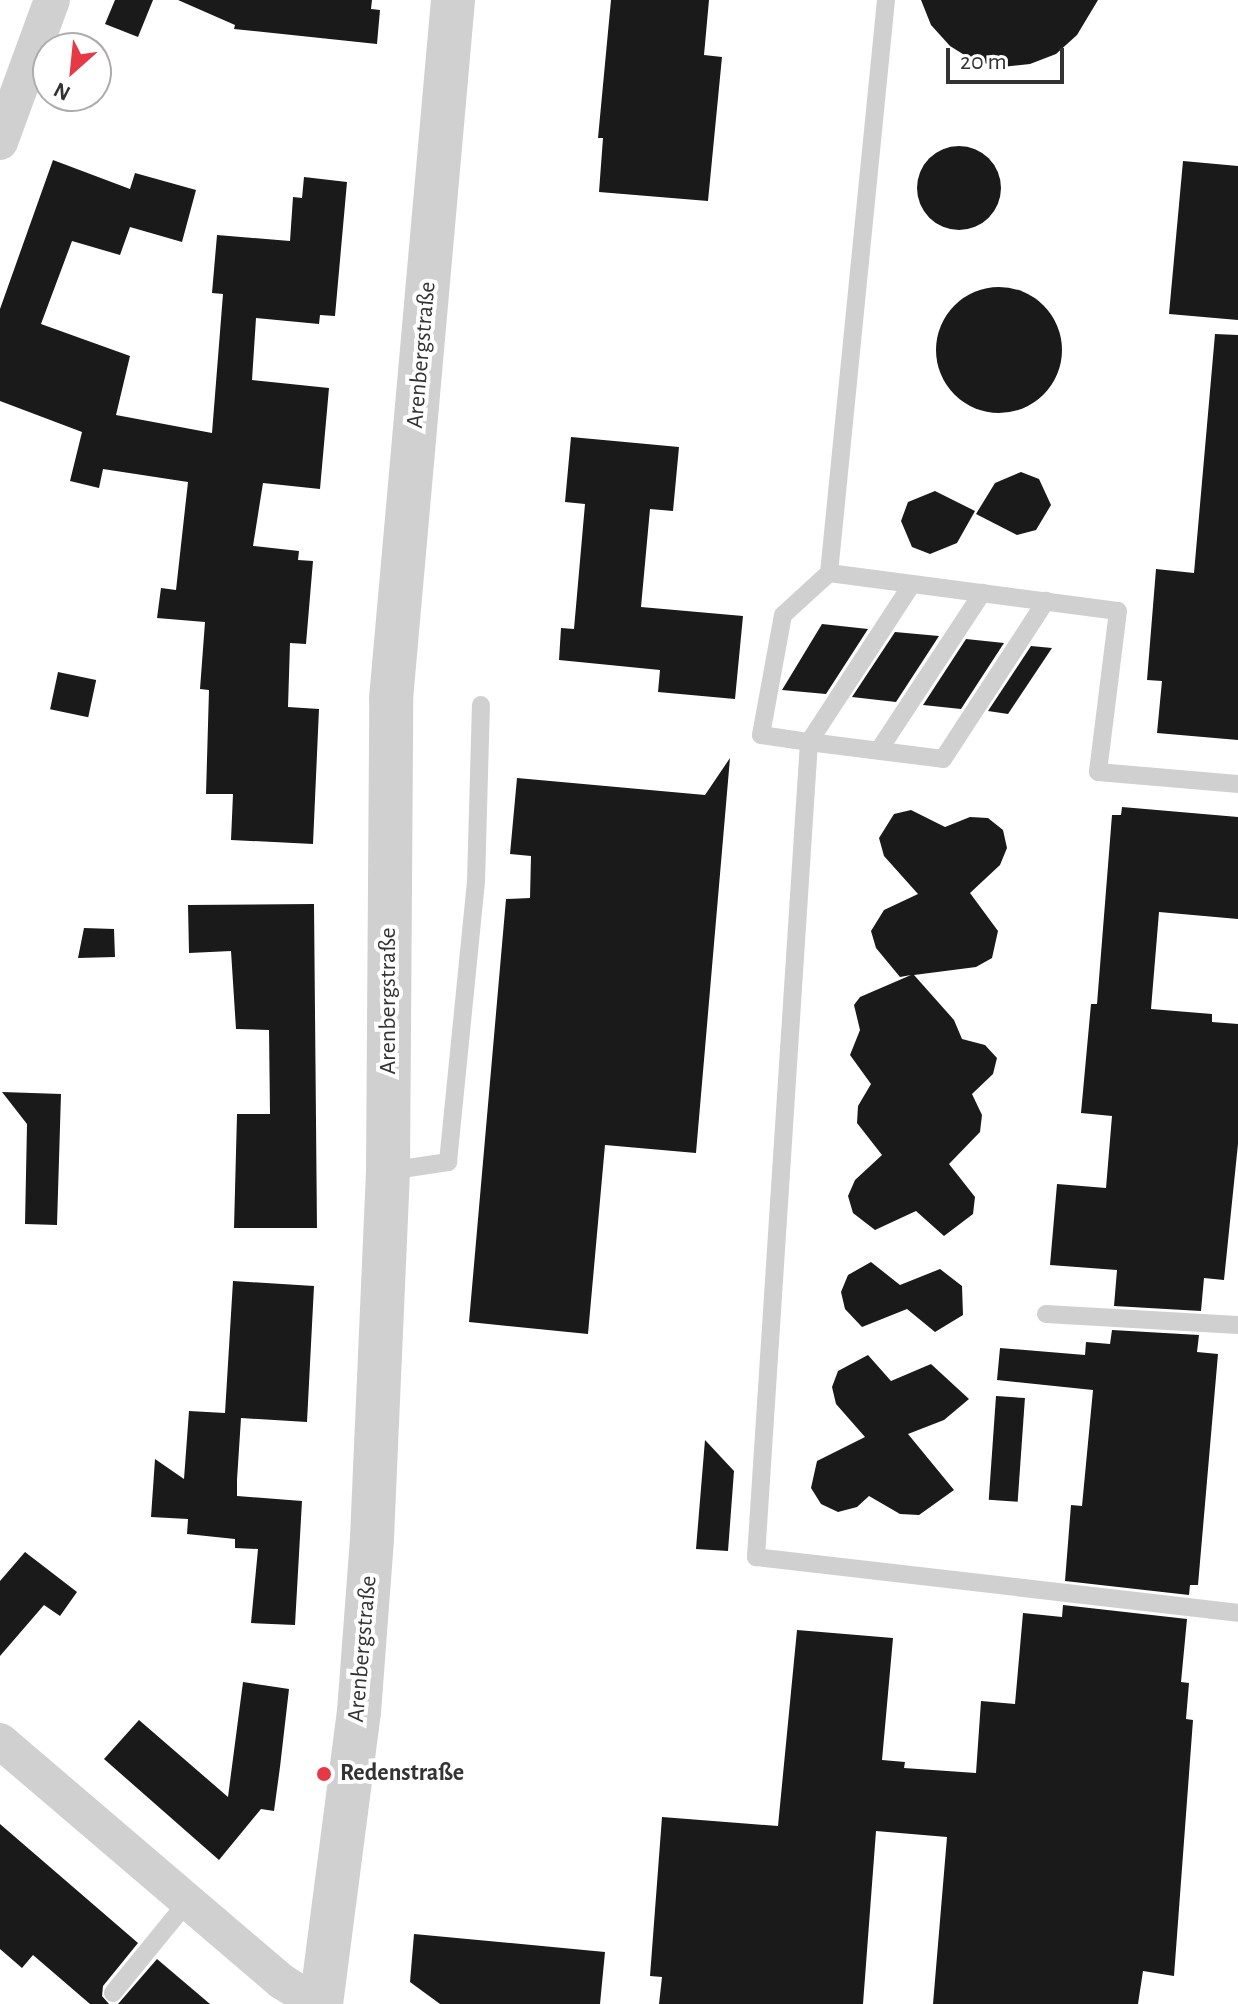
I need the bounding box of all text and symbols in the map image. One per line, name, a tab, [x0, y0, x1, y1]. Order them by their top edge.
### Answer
north arrow	[32, 32, 112, 112]
scale bar	[950, 32, 1068, 82]
text: 20 m	[960, 50, 1007, 74]
text: N	[50, 78, 74, 105]
street label: Arenbergstraße	[401, 280, 443, 430]
street label: Arenbergstraße	[375, 927, 403, 1075]
street label: Arenbergstraße	[342, 1574, 384, 1724]
place label: Redenstraße	[340, 1760, 464, 1788]
marker: Redenstraße	[315, 1765, 333, 1783]

